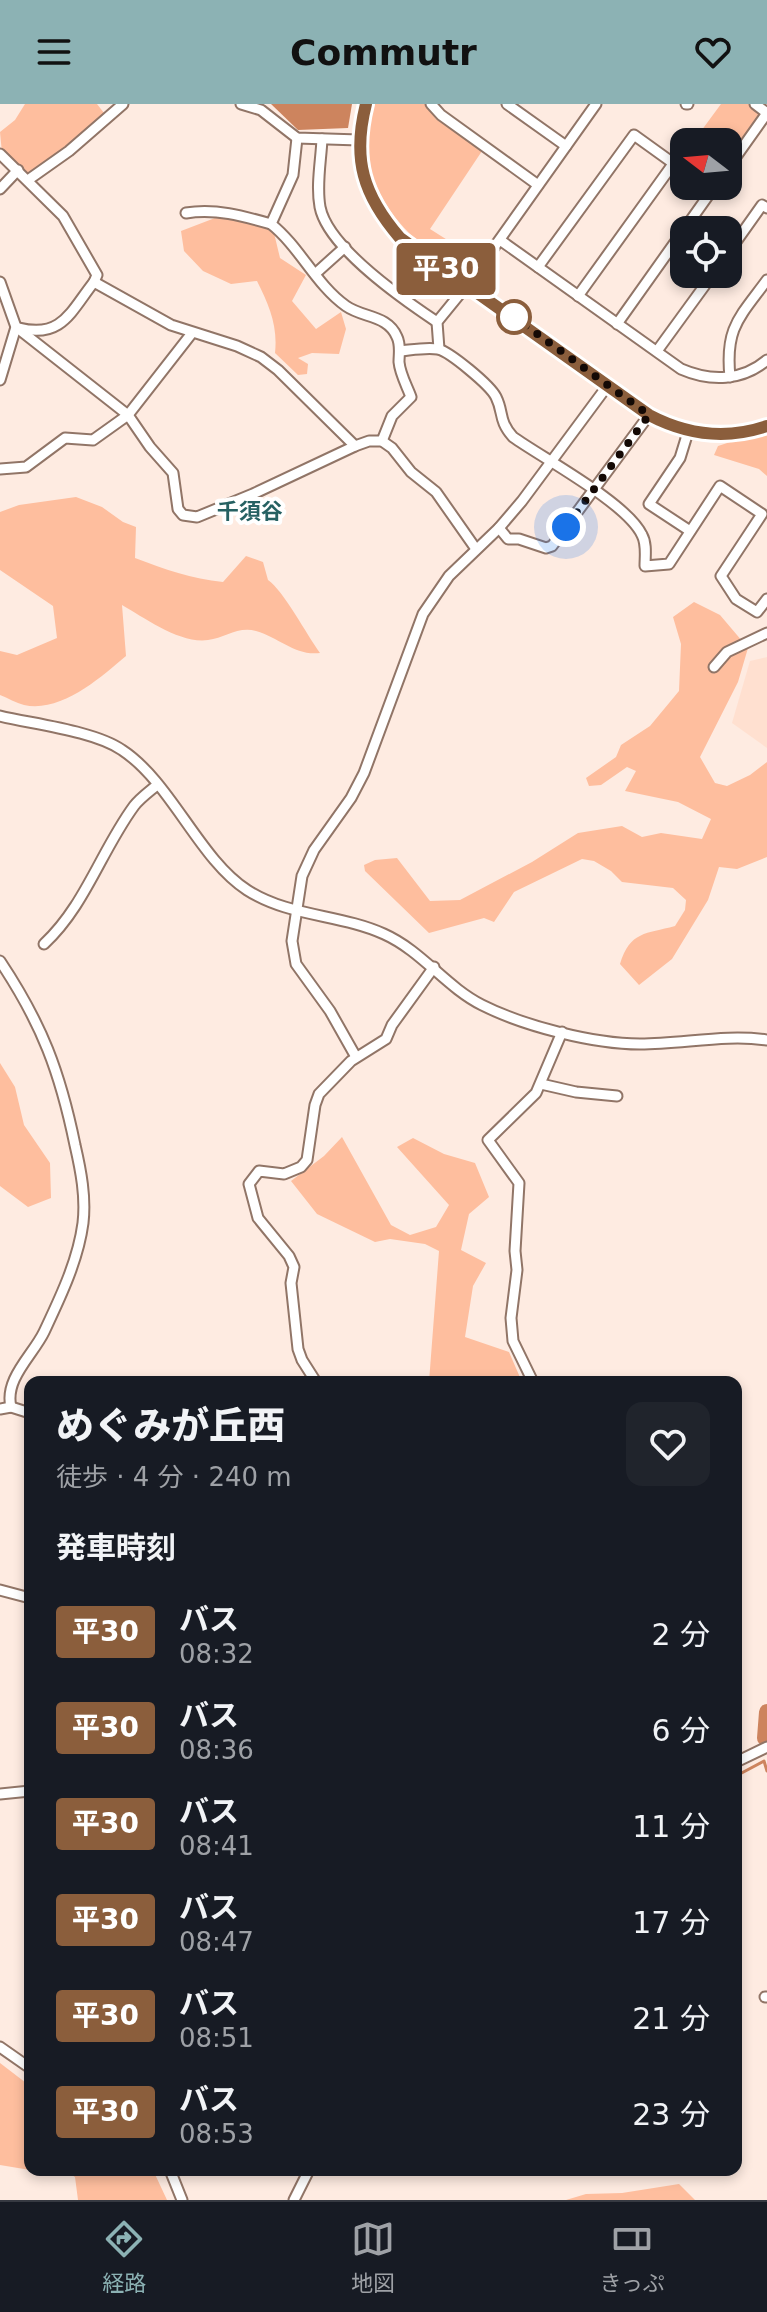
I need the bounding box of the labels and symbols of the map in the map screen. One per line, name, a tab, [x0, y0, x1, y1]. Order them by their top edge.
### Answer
north arrow	[670, 128, 742, 200]
line badge: 平30	[400, 243, 492, 295]
unlabelled marker	[497, 300, 531, 334]
district label: 千須谷	[217, 499, 283, 524]
your location	[546, 507, 586, 547]

